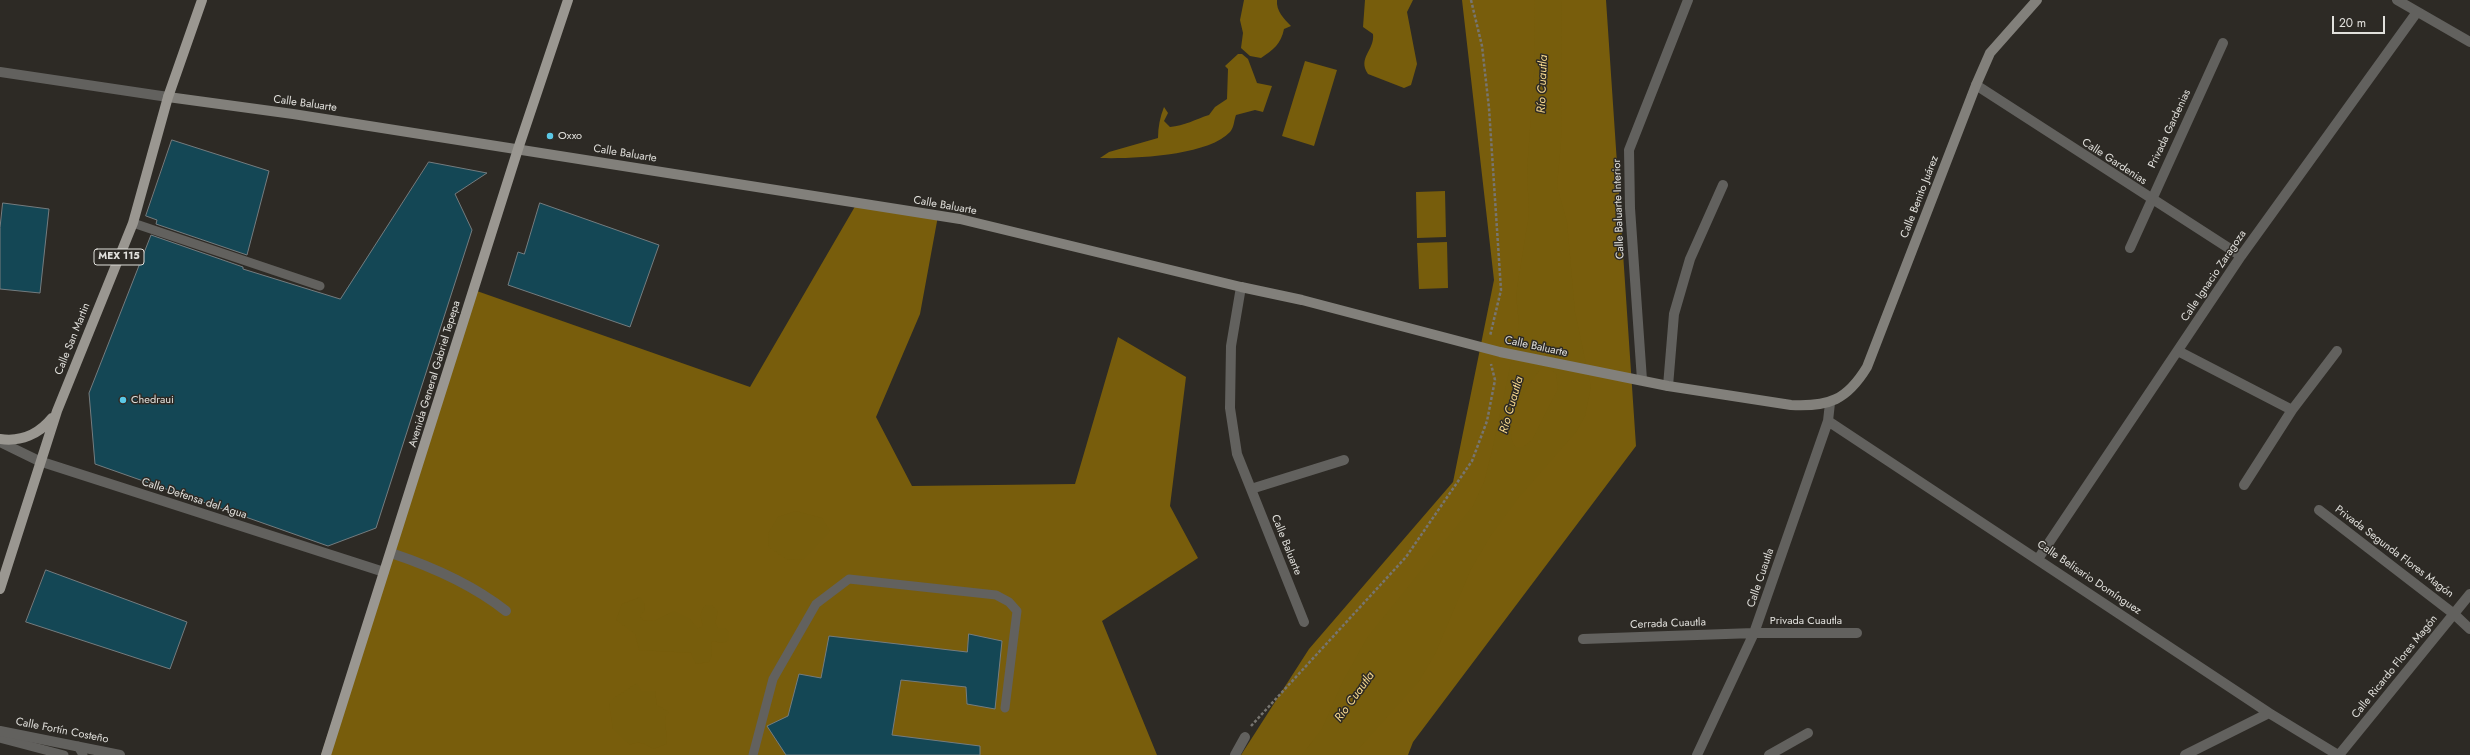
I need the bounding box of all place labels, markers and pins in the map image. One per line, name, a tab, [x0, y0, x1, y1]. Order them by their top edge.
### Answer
place label: Oxxo	[558, 129, 582, 143]
marker: Oxxo	[545, 131, 555, 141]
place label: Chedraui	[131, 393, 174, 407]
marker: Chedraui	[118, 395, 128, 405]

